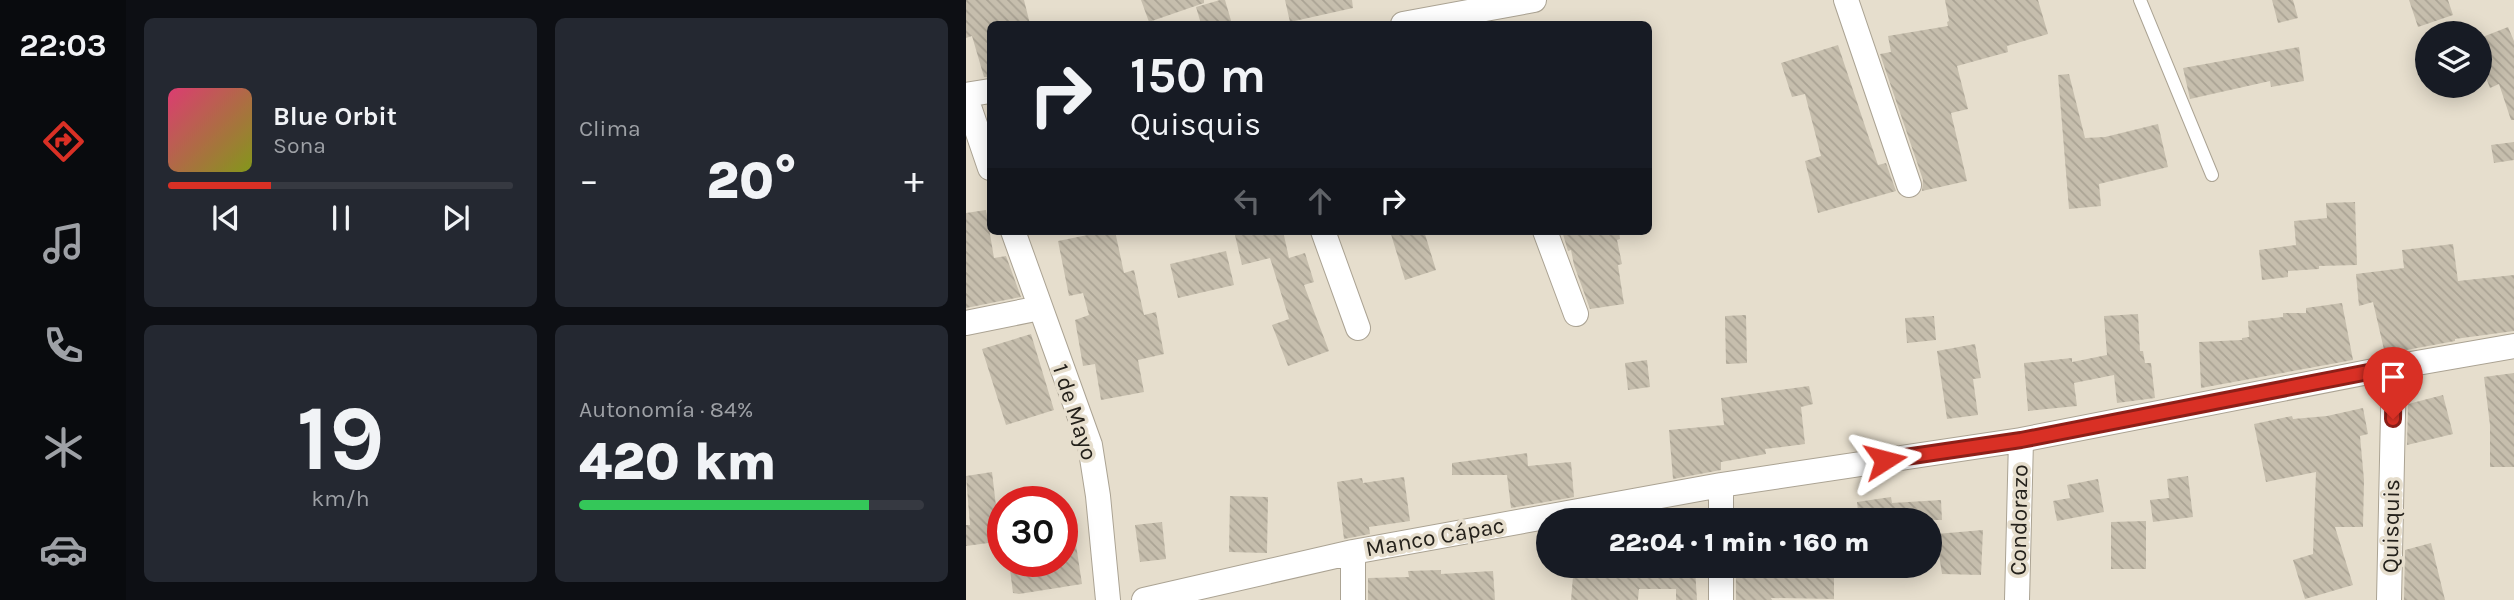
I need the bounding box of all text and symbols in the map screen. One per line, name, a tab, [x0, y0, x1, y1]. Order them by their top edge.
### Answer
map controls	[2415, 21, 2492, 98]
button: layers	[2415, 21, 2492, 98]
text: 22:03	[19, 27, 107, 64]
text: 150 m	[1130, 47, 1266, 104]
icon: right	[1015, 49, 1106, 140]
text: Blue Orbit	[273, 101, 397, 132]
text: Quisquis	[1130, 106, 1261, 143]
text: Clima	[579, 115, 641, 142]
icon: directions	[39, 117, 88, 166]
text: Sona	[273, 132, 326, 159]
text: 20°	[706, 150, 797, 211]
text: −	[579, 158, 599, 203]
text: +	[904, 158, 924, 203]
icon: left	[1228, 182, 1266, 220]
icon: ahead	[1301, 182, 1339, 220]
icon: right	[1374, 182, 1412, 220]
icon: previous	[207, 199, 245, 237]
icon: pause	[322, 199, 360, 237]
icon: next	[437, 199, 475, 237]
icon: music	[39, 219, 88, 268]
icon: phone	[39, 321, 88, 370]
pin	[2363, 347, 2423, 419]
icon: arrive	[2374, 358, 2412, 396]
street label: 1 de Mayo	[1047, 361, 1103, 463]
text: 19	[297, 386, 384, 492]
text: Autonomía · 84%	[579, 396, 754, 423]
icon: climate	[39, 423, 88, 472]
position arrow	[1848, 423, 1922, 497]
text: 420 km	[579, 431, 776, 492]
street label: Condorazo	[2005, 464, 2033, 576]
street label: Quisquis	[2377, 479, 2405, 573]
text: km/h	[311, 485, 370, 512]
speed limit sign: 30	[987, 486, 1078, 577]
street label: Manco Cápac	[1363, 511, 1507, 563]
icon: car	[39, 525, 88, 574]
text: 22:04 · 1 min · 160 m	[1609, 527, 1869, 558]

